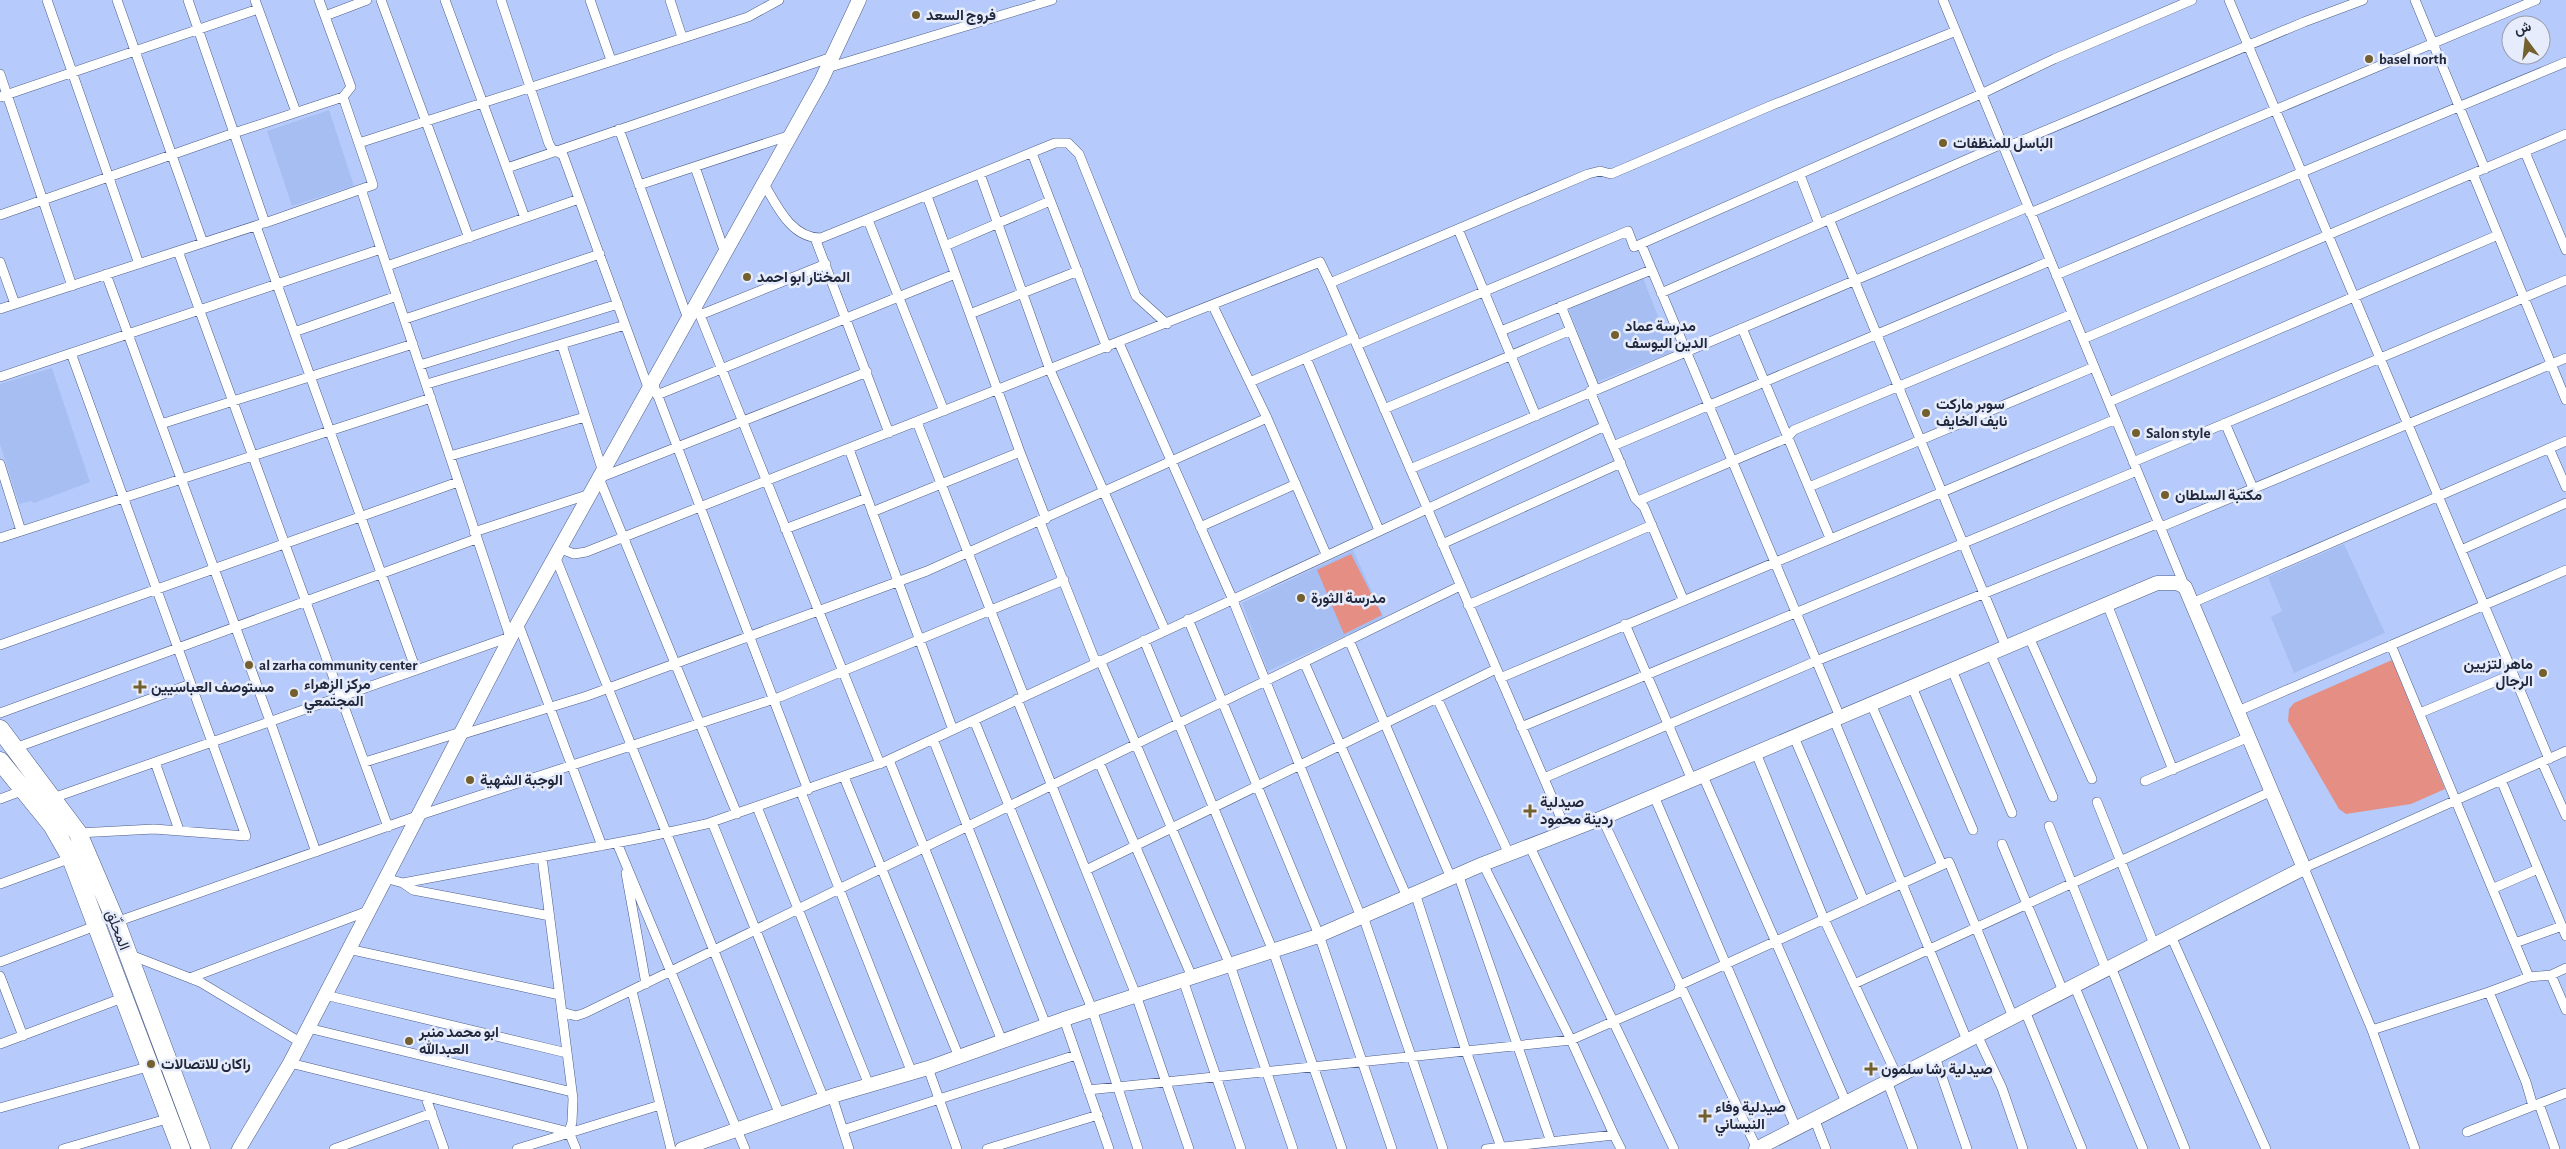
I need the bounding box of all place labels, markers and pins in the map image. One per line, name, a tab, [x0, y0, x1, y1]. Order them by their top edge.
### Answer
place label: فروج السعد	[926, 8, 996, 25]
marker: فروج السعد	[910, 9, 922, 21]
place label: basel north	[2379, 52, 2447, 67]
marker: basel north	[2363, 53, 2375, 65]
place label: الباسل للمنظفات	[1953, 136, 2053, 152]
marker: الباسل للمنظفات	[1937, 137, 1949, 149]
place label: المختار ابو احمد	[757, 270, 850, 286]
marker: المختار ابو احمد	[741, 271, 753, 283]
place label: مدرسة عماد الدين اليوسف	[1625, 319, 1708, 352]
marker: مدرسة عماد الدين اليوسف	[1609, 329, 1621, 341]
place label: سوبر ماركت نايف الخايف	[1936, 397, 2007, 430]
marker: سوبر ماركت نايف الخايف	[1920, 407, 1932, 419]
place label: Salon style	[2146, 426, 2210, 441]
marker: Salon style	[2130, 427, 2142, 439]
place label: مكتبة السلطان	[2175, 488, 2262, 504]
marker: مكتبة السلطان	[2159, 489, 2171, 501]
place label: مدرسة الثورة	[1311, 591, 1386, 607]
marker: مدرسة الثورة	[1295, 592, 1307, 604]
place label: ماهر لتزيين الرجال	[2463, 657, 2533, 690]
place label: al zarha community center	[259, 658, 418, 673]
marker: al zarha community center	[243, 659, 255, 671]
marker: ماهر لتزيين الرجال	[2537, 667, 2549, 679]
place label: مركز الزهراء المجتمعي	[304, 677, 371, 714]
marker: مستوصف العباسيين	[133, 680, 147, 694]
place label: مستوصف العباسيين	[151, 680, 274, 696]
marker: مركز الزهراء المجتمعي	[288, 687, 300, 699]
place label: الوجبة الشهية	[480, 773, 563, 789]
marker: الوجبة الشهية	[464, 774, 476, 786]
place label: صيدلية ردينة محمود	[1540, 795, 1613, 828]
marker: صيدلية ردينة محمود	[1524, 805, 1536, 817]
place label: ابو محمد منير العبدالله	[418, 1025, 499, 1058]
marker: ابو محمد منير العبدالله	[403, 1035, 415, 1047]
place label: راكان للاتصالات	[161, 1057, 251, 1073]
marker: راكان للاتصالات	[145, 1058, 157, 1070]
place label: صيدلية رشا سلمون	[1881, 1062, 1993, 1078]
marker: صيدلية رشا سلمون	[1865, 1063, 1877, 1075]
place label: صيدلية وفاء النيساني	[1715, 1100, 1786, 1137]
marker: صيدلية وفاء النيساني	[1699, 1110, 1711, 1122]

